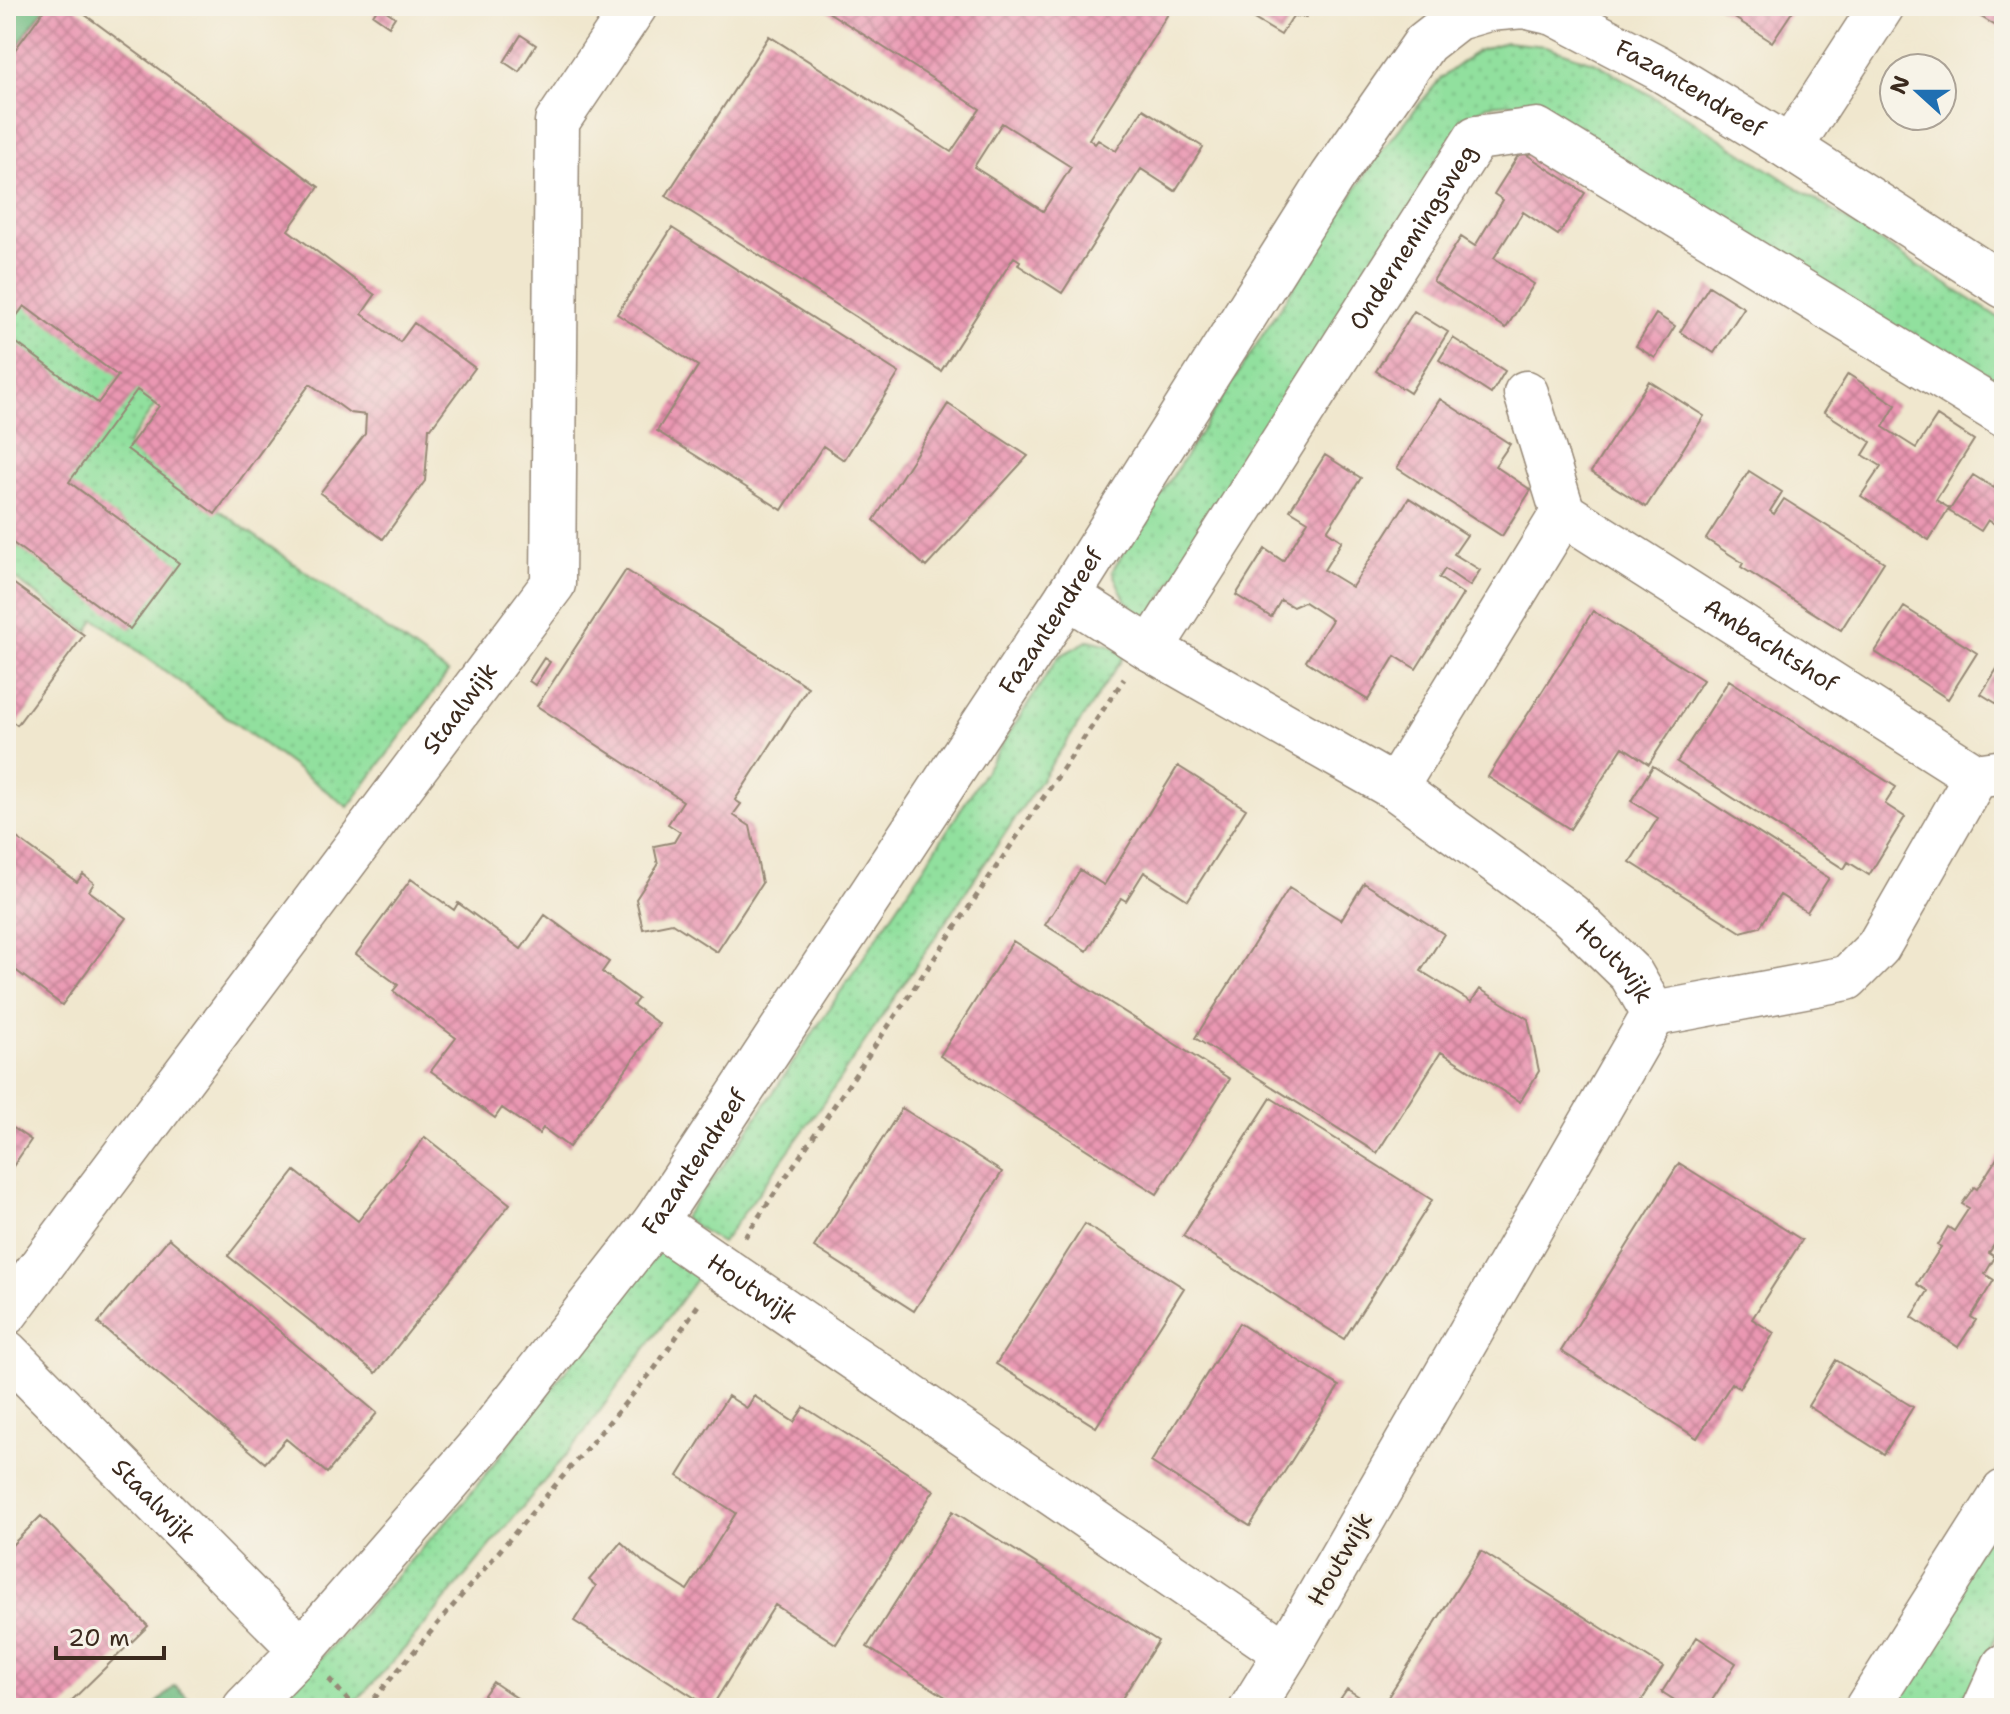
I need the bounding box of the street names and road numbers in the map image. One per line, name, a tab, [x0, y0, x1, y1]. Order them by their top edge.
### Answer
street label: Fazantendreef	[1610, 32, 1772, 146]
street label: Ondernemingsweg	[1342, 138, 1484, 336]
street label: Fazantendreef	[992, 541, 1111, 700]
street label: Ambachtshof	[1697, 591, 1845, 700]
street label: Staalwijk	[415, 656, 505, 761]
street label: Houtwijk	[1568, 912, 1661, 1009]
street label: Fazantendreef	[635, 1082, 755, 1242]
street label: Houtwijk	[701, 1246, 804, 1331]
street label: Staalwijk	[105, 1452, 203, 1550]
street label: Houtwijk	[1300, 1506, 1380, 1612]

